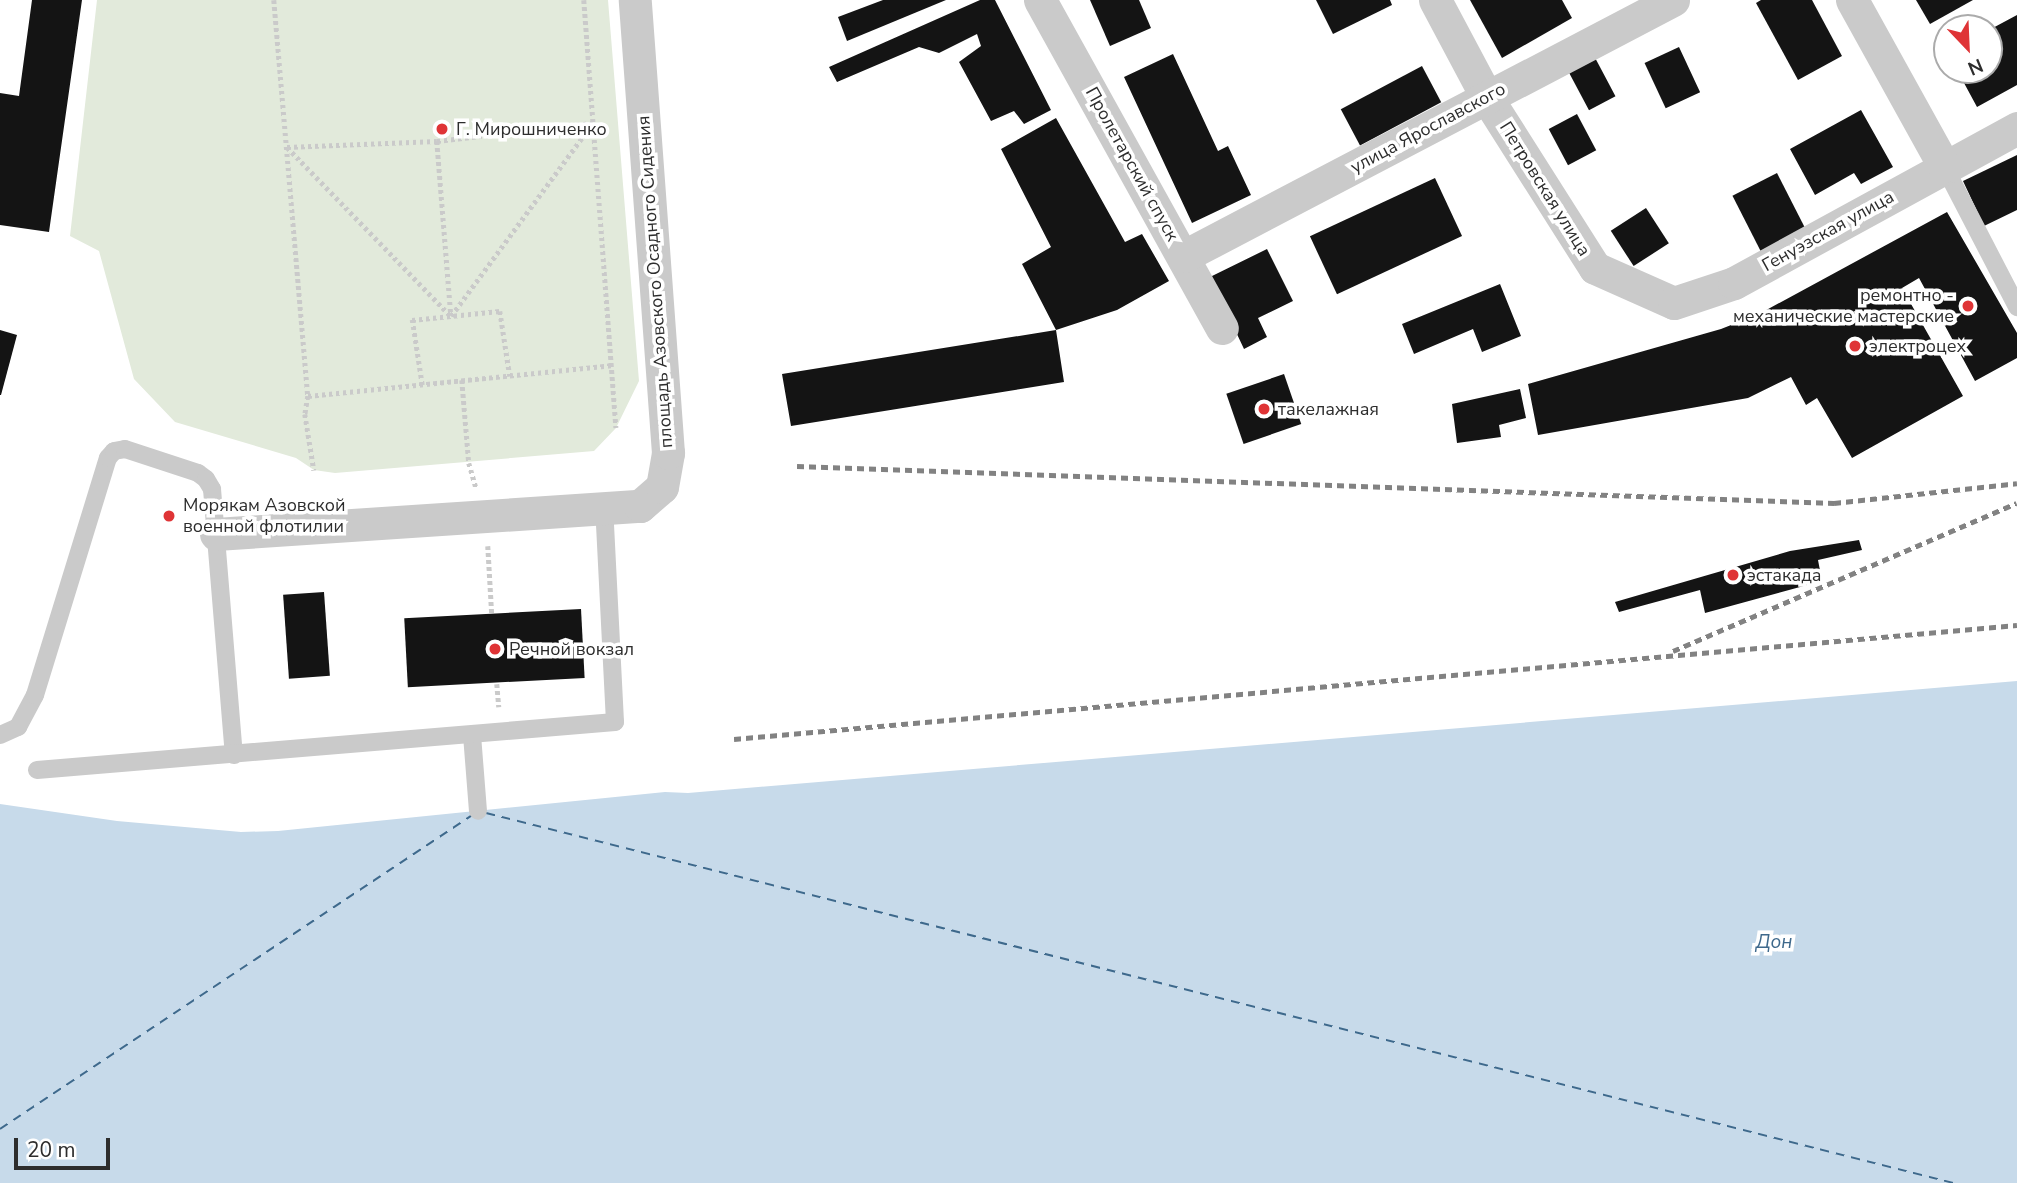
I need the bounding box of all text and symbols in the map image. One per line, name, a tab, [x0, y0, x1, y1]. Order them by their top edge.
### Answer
north arrow	[1933, 14, 2003, 84]
text: N	[1964, 52, 1987, 81]
street label: улица Ярославского	[1347, 78, 1509, 178]
street label: Пролетарский спуск	[1081, 83, 1183, 245]
street label: площадь Азовского Осадного Сидения	[633, 115, 677, 449]
place label: Г. Мирошниченко	[456, 118, 607, 140]
street label: Петровская улица	[1495, 118, 1595, 260]
marker: Г. Мирошниченко	[434, 121, 450, 137]
street label: Генуэзская улица	[1758, 186, 1898, 276]
place label: ремонтно - механические мастерские	[1733, 285, 1954, 328]
marker: ремонтно - механические мастерские	[1960, 298, 1976, 314]
place label: электроцех	[1869, 335, 1966, 357]
marker: электроцех	[1847, 338, 1863, 354]
place label: такелажная	[1278, 398, 1379, 420]
marker: такелажная	[1256, 401, 1272, 417]
place label: Морякам Азовской военной флотилии	[183, 495, 345, 538]
marker: Морякам Азовской военной флотилии	[161, 508, 177, 524]
place label: эстакада	[1747, 564, 1822, 586]
marker: эстакада	[1725, 567, 1741, 583]
place label: Речной вокзал	[509, 638, 634, 660]
marker: Речной вокзал	[487, 641, 503, 657]
water label: Дон	[1756, 932, 1792, 954]
scale bar	[18, 1124, 114, 1168]
text: 20 m	[27, 1136, 76, 1164]

